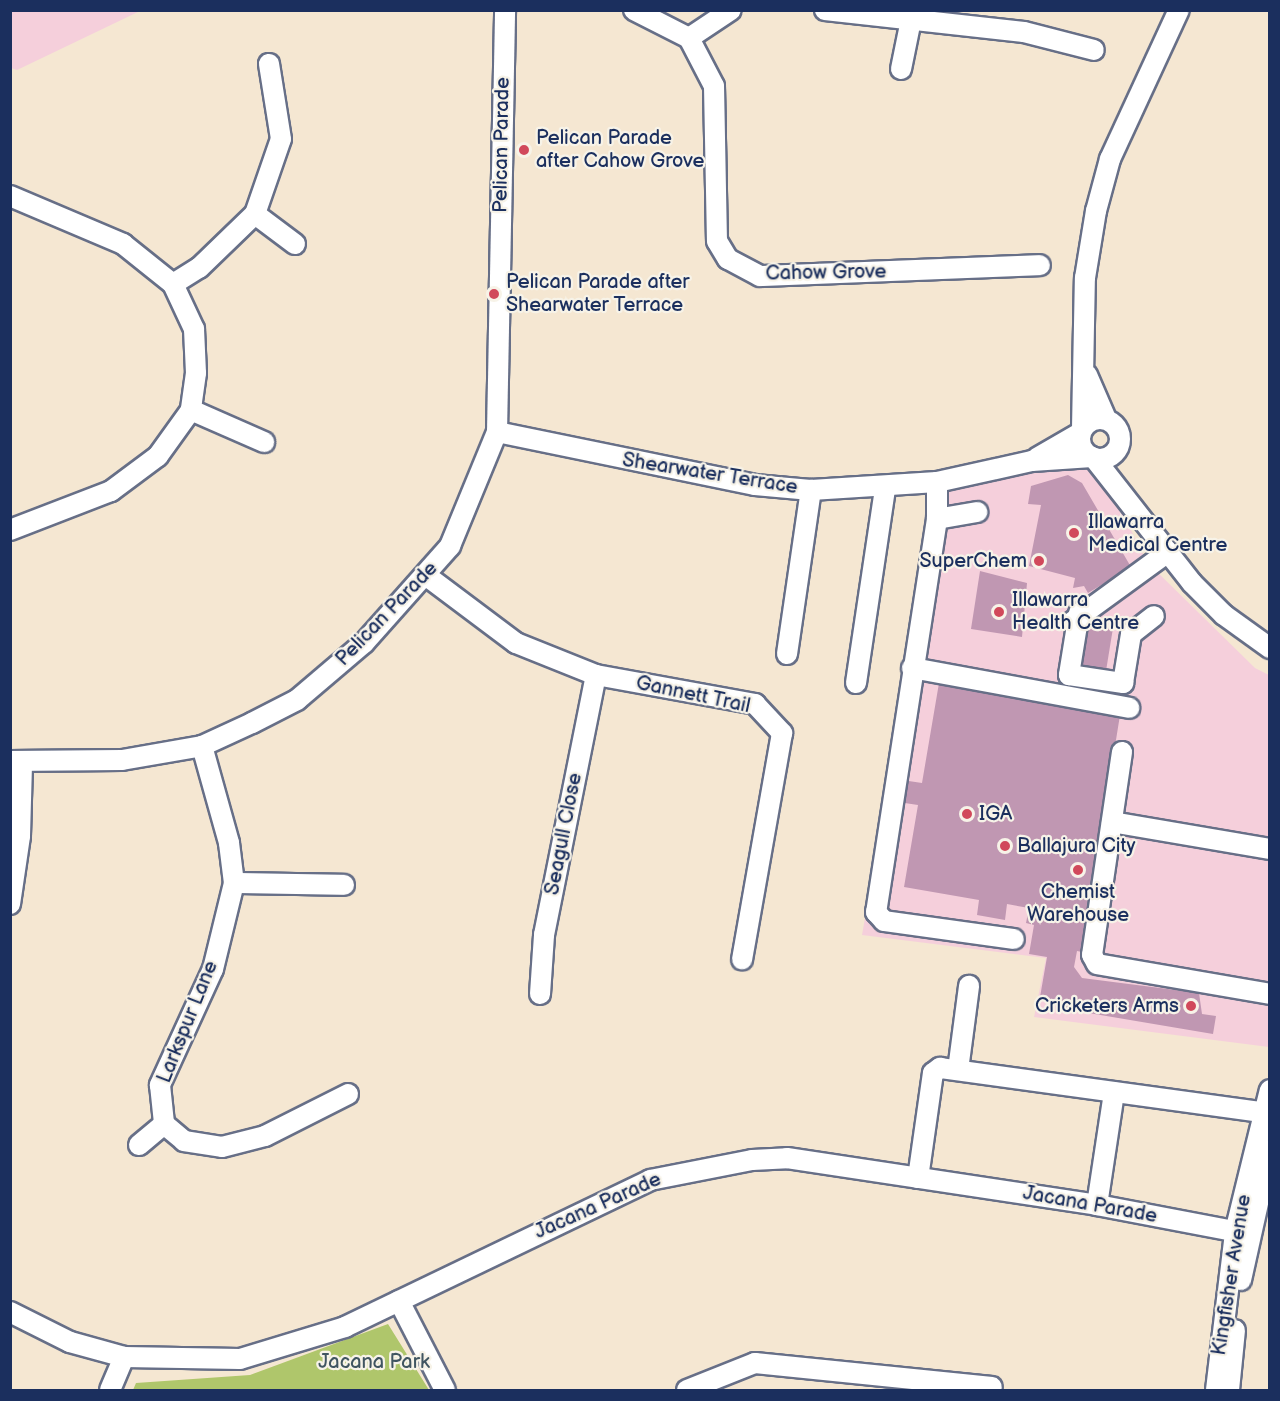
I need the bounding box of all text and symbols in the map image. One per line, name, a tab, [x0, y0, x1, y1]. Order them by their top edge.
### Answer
street label: Pelican Parade	[489, 77, 515, 213]
place label: Pelican Parade after Cahow Grove	[536, 126, 704, 173]
marker: Pelican Parade after Cahow Grove	[517, 143, 531, 157]
street label: Cahow Grove	[765, 260, 887, 286]
place label: Pelican Parade after Shearwater Terrace	[506, 270, 689, 317]
marker: Pelican Parade after Shearwater Terrace	[487, 287, 501, 301]
street label: Shearwater Terrace	[620, 448, 800, 500]
place label: Illawarra Medical Centre	[1088, 510, 1227, 557]
marker: Illawarra Medical Centre	[1065, 524, 1083, 542]
place label: SuperChem	[919, 549, 1027, 573]
marker: SuperChem	[1032, 554, 1046, 568]
street label: Pelican Parade	[331, 557, 443, 671]
place label: Illawarra Health Centre	[1012, 588, 1139, 635]
marker: Illawarra Health Centre	[990, 603, 1008, 621]
street label: Gannett Trail	[633, 671, 753, 719]
street label: Seagull Close	[540, 771, 588, 897]
place label: IGA	[979, 802, 1012, 826]
marker: IGA	[960, 807, 974, 821]
place label: Ballajura City	[1017, 834, 1136, 858]
marker: Ballajura City	[998, 839, 1012, 853]
marker: Chemist Warehouse	[1071, 863, 1085, 877]
place label: Chemist Warehouse	[1027, 880, 1129, 927]
street label: Larkspur Lane	[153, 957, 223, 1087]
place label: Cricketers Arms	[1035, 994, 1179, 1018]
marker: Cricketers Arms	[1184, 999, 1198, 1013]
street label: Jacana Parade	[531, 1167, 665, 1245]
street label: Jacana Parade	[1021, 1181, 1159, 1229]
street label: Kingfisher Avenue	[1207, 1193, 1257, 1357]
park label: Jacana Park	[318, 1350, 430, 1374]

